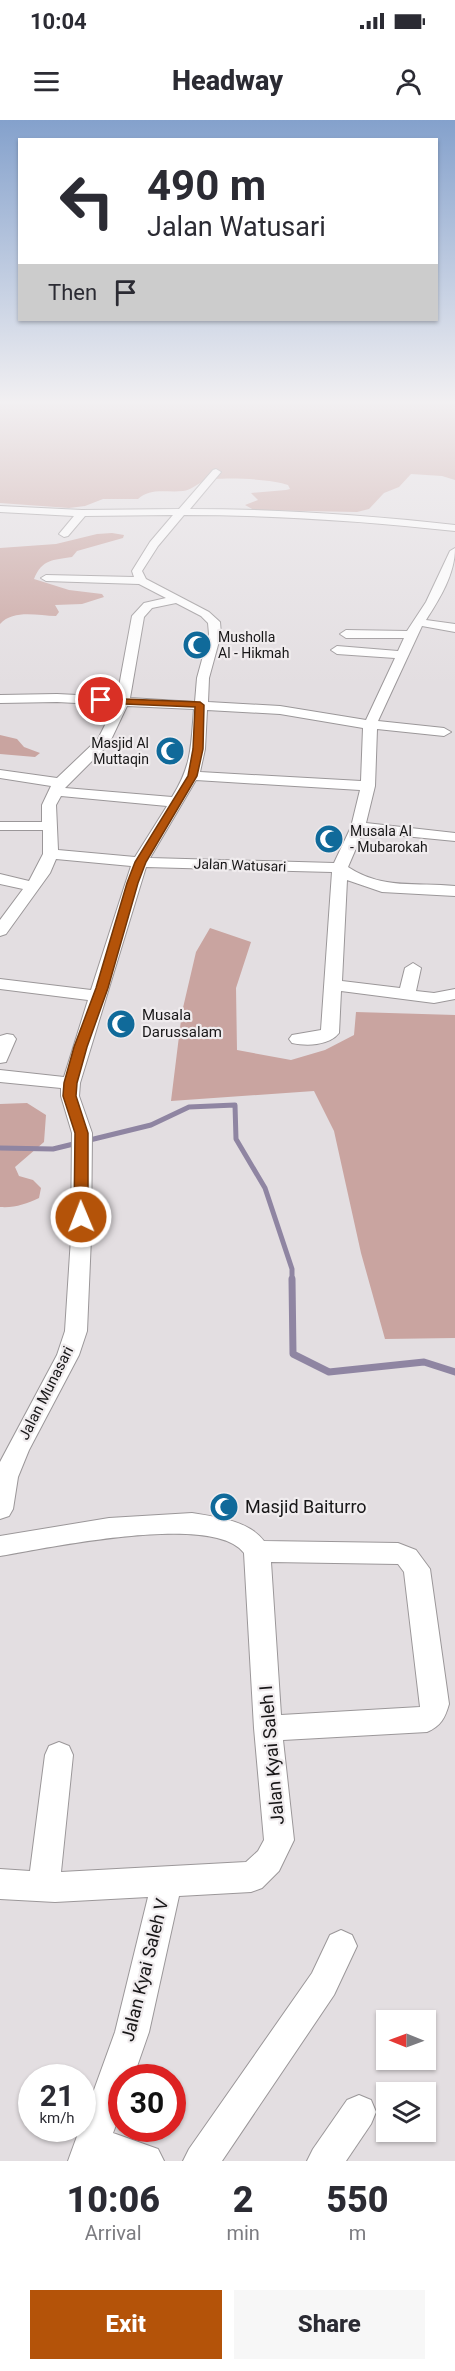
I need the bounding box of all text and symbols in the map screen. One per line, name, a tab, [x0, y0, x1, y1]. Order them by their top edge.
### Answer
text: 10:04	[30, 9, 87, 34]
icon: menu	[30, 65, 63, 98]
text: Headway	[172, 65, 283, 97]
icon: person	[392, 65, 425, 98]
text: 490 m	[147, 161, 266, 210]
icon: left	[48, 162, 126, 240]
text: Jalan Watusari	[147, 211, 326, 243]
icon: arrive	[109, 276, 142, 309]
text: Then	[48, 280, 97, 305]
mosque icon: Musholla Al - Hikmah	[181, 629, 213, 661]
place label: Musholla Al - Hikmah	[218, 629, 289, 661]
pin	[75, 674, 126, 725]
icon: arrive	[84, 683, 117, 716]
place label: Masjid Al Muttaqin	[91, 735, 149, 767]
mosque icon: Masjid Al Muttaqin	[154, 735, 186, 767]
mosque icon: Musala Al - Mubarokah	[313, 823, 345, 855]
place label: Musala Al - Mubarokah	[350, 823, 428, 855]
street label: Jalan Watusari	[193, 855, 287, 875]
place label: Musala Darussalam	[142, 1006, 222, 1041]
mosque icon: Musala Darussalam	[105, 1008, 137, 1040]
position arrow	[49, 1185, 113, 1249]
street label: Jalan Munasari	[15, 1343, 77, 1443]
mosque icon: Masjid Baiturro	[208, 1491, 240, 1523]
place label: Masjid Baiturro	[245, 1496, 367, 1517]
street label: Jalan Kyai Saleh I	[255, 1684, 288, 1826]
street label: Jalan Kyai Saleh V	[117, 1896, 173, 2043]
north arrow	[376, 2010, 436, 2070]
map controls	[376, 2010, 436, 2142]
speed limit sign: 30	[108, 2064, 186, 2142]
text: 21	[40, 2078, 74, 2113]
button: layers	[376, 2082, 436, 2142]
text: km/h	[39, 2109, 75, 2127]
text: 10:06	[66, 2179, 160, 2221]
text: 2	[233, 2179, 254, 2221]
text: 550	[326, 2179, 389, 2221]
text: Arrival	[85, 2221, 142, 2245]
text: min	[226, 2221, 260, 2245]
text: m	[349, 2221, 366, 2245]
button: Exit	[30, 2290, 222, 2359]
button: Share	[234, 2290, 425, 2359]

